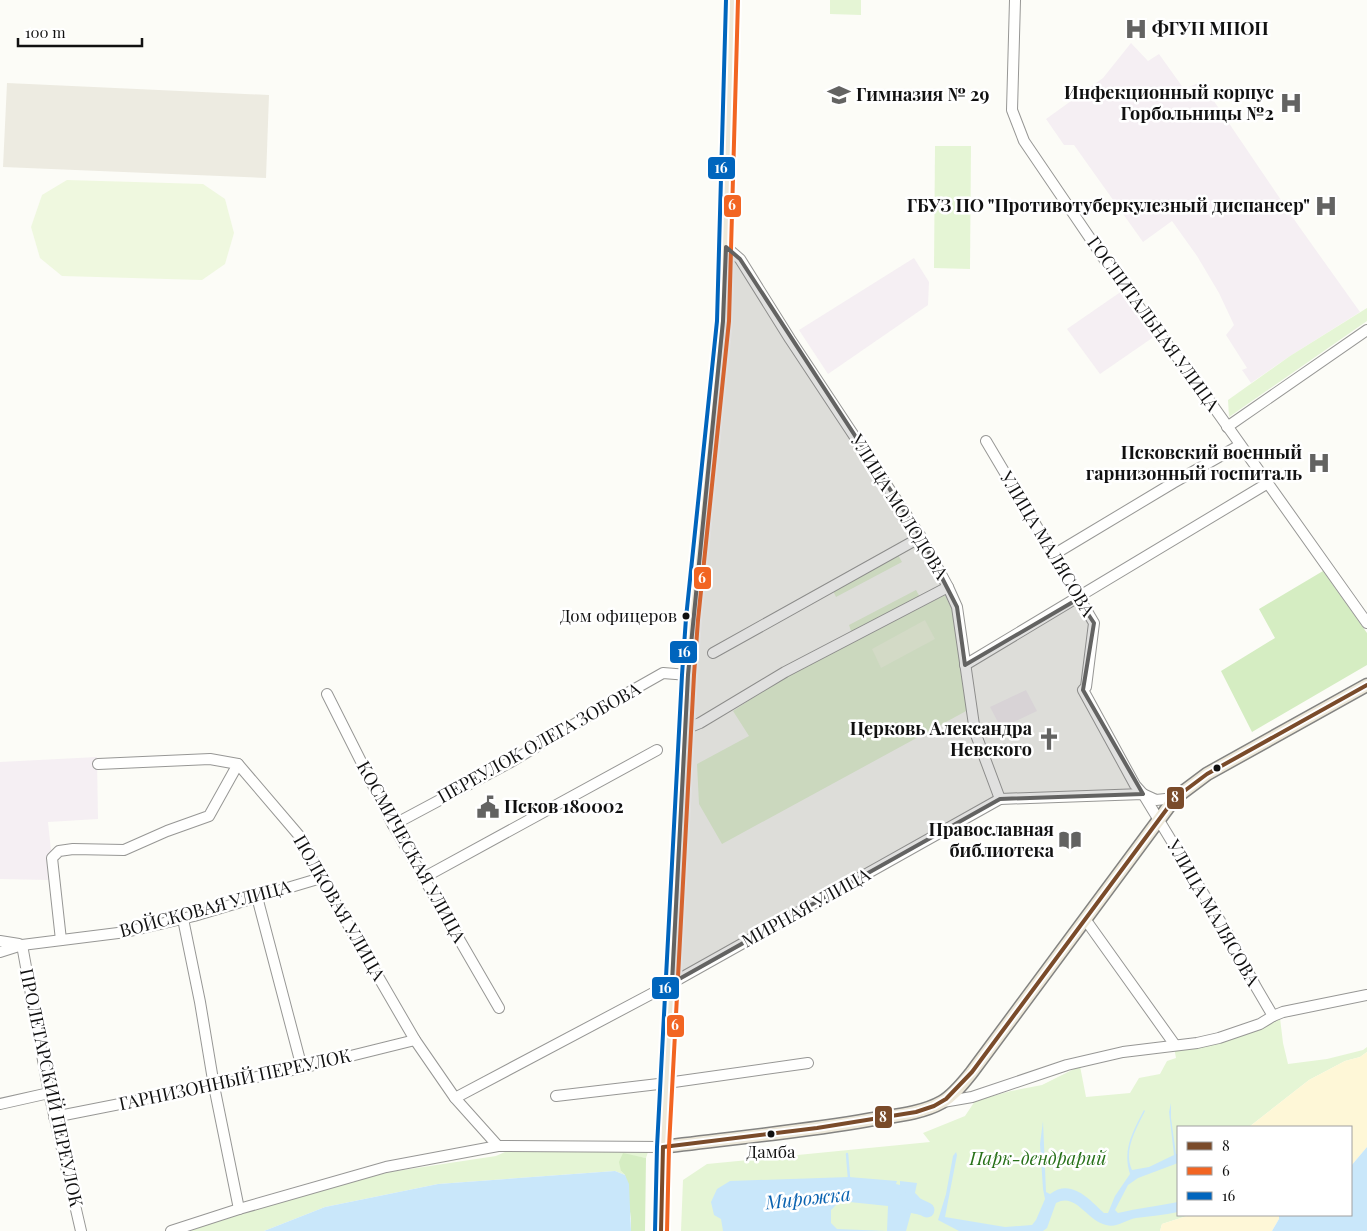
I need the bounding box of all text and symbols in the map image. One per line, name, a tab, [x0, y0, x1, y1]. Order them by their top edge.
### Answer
scale bar	[18, 15, 141, 47]
hospital icon: ФГУП МПОП	[1123, 16, 1149, 42]
place label: ФГУП МПОП	[1152, 16, 1269, 40]
text: 100 m	[25, 22, 66, 42]
place label: Инфекционный корпус Горбольницы №2	[1064, 80, 1274, 125]
school or university icon: Гимназия № 29	[826, 82, 852, 108]
place label: Гимназия № 29	[856, 82, 989, 106]
hospital icon: Инфекционный корпус Горбольницы №2	[1278, 90, 1304, 116]
line badge: 16	[707, 156, 736, 180]
text: 16	[714, 158, 728, 177]
place label: ГБУЗ ПО "Противотуберкулезный диспансер"	[907, 193, 1310, 217]
hospital icon: ГБУЗ ПО "Противотуберкулезный диспансер"	[1313, 193, 1339, 219]
line badge: 6	[723, 194, 742, 218]
text: 6	[728, 195, 736, 214]
street label: ГОСПИТАЛЬНАЯ УЛИЦА	[1082, 231, 1226, 416]
street label: УЛИЦА МОЛОДОВА	[845, 429, 954, 584]
place label: Псковский военный гарнизонный госпиталь	[1086, 440, 1302, 485]
hospital icon: Псковский военный гарнизонный госпиталь	[1306, 450, 1332, 476]
street label: УЛИЦА МАЛЯСОВА	[994, 466, 1101, 621]
line badge: 6	[693, 566, 712, 590]
text: 6	[698, 568, 706, 587]
place label: Дом офицеров	[560, 604, 677, 626]
marker: Дом офицеров	[681, 611, 691, 621]
line badge: 16	[669, 640, 698, 664]
text: 16	[677, 642, 691, 661]
street label: ПЕРЕУЛОК ОЛЕГА ЗОБОВА	[433, 676, 645, 808]
place label: Церковь Александра Невского	[850, 716, 1033, 761]
church icon: Церковь Александра Невского	[1036, 726, 1062, 752]
street label: КОСМИЧЕСКАЯ УЛИЦА	[352, 756, 472, 947]
unlabelled marker	[1212, 763, 1222, 773]
line badge: 8	[1166, 786, 1185, 810]
text: 8	[1171, 787, 1179, 806]
public building icon: Псков 180002	[475, 794, 501, 820]
place label: Псков 180002	[504, 794, 624, 818]
place label: Православная библиотека	[929, 817, 1055, 862]
library icon: Православная библиотека	[1057, 827, 1083, 853]
street label: ПОЛКОВАЯ УЛИЦА	[288, 830, 392, 985]
street label: УЛИЦА МАЛЯСОВА	[1162, 834, 1266, 991]
street label: МИРНАЯ УЛИЦА	[737, 862, 875, 952]
street label: ВОЙСКОВАЯ УЛИЦА	[117, 873, 294, 942]
street label: ПРОЛЕТАРСКИЙ ПЕРЕУЛОК	[15, 966, 89, 1210]
line badge: 16	[651, 976, 680, 1000]
text: 16	[658, 978, 672, 997]
line badge: 6	[666, 1014, 685, 1038]
text: 6	[671, 1015, 679, 1034]
street label: ГАРНИЗОННЫЙ ПЕРЕУЛОК	[116, 1043, 353, 1115]
line badge: 8	[874, 1105, 893, 1129]
text: 8	[879, 1107, 887, 1126]
legend	[1177, 1126, 1352, 1216]
marker: Дамба	[766, 1129, 776, 1139]
text: 8	[1222, 1135, 1230, 1155]
place label: Дамба	[746, 1140, 796, 1162]
park label: Парк-дендрарий	[969, 1146, 1107, 1170]
text: 6	[1222, 1160, 1230, 1180]
water label: Мирожка	[763, 1180, 852, 1215]
text: 16	[1222, 1185, 1236, 1205]

